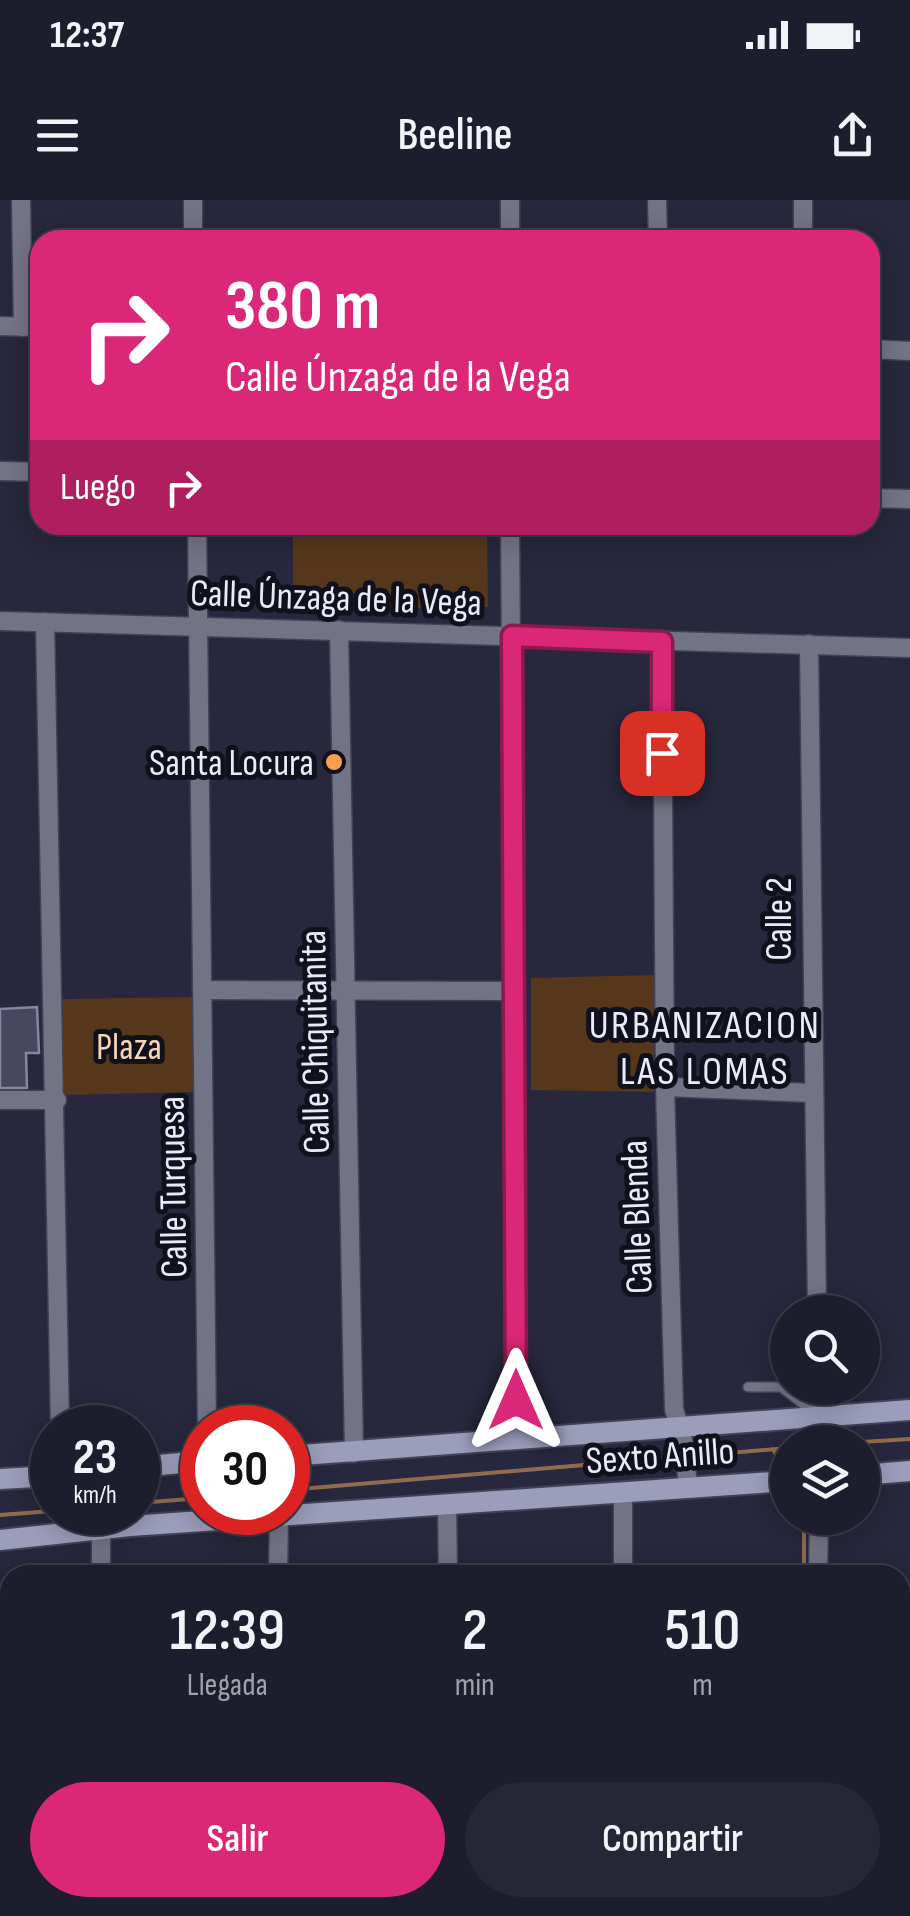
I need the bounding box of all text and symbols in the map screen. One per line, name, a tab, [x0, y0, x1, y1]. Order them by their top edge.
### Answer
text: 12:37	[50, 13, 124, 58]
icon: menu	[30, 108, 85, 163]
text: Beeline	[397, 108, 513, 163]
icon: share	[825, 108, 880, 163]
text: 380 m	[225, 265, 380, 349]
icon: right	[60, 270, 190, 400]
text: Calle Únzaga de la Vega	[225, 350, 571, 405]
icon: right	[156, 460, 211, 515]
text: Luego	[60, 465, 136, 510]
street label: Calle Únzaga de la Vega	[189, 571, 483, 626]
pin	[620, 711, 705, 796]
icon: arrive	[635, 726, 690, 781]
place label: Santa Locura	[149, 741, 314, 786]
marker: Santa Locura	[323, 751, 345, 773]
street label: Calle 2	[757, 877, 802, 961]
street label: Calle Chiquitanita	[291, 930, 340, 1154]
district label: URBANIZACION LAS LOMAS	[589, 1002, 821, 1096]
park label: Plaza	[96, 1025, 162, 1070]
street label: Calle Turquesa	[149, 1096, 198, 1278]
street label: Calle Blenda	[612, 1139, 663, 1295]
map controls	[770, 1295, 880, 1535]
button: search	[770, 1295, 880, 1405]
position arrow	[464, 1348, 568, 1452]
speed limit sign: 30	[180, 1405, 310, 1535]
button: layers	[770, 1425, 880, 1535]
text: 23	[73, 1428, 117, 1488]
street label: Sexto Anillo	[584, 1429, 736, 1484]
text: km/h	[73, 1480, 117, 1511]
text: 12:39	[170, 1595, 285, 1667]
text: 2	[462, 1595, 488, 1667]
text: 510	[665, 1595, 740, 1667]
text: Llegada	[187, 1666, 268, 1705]
text: min	[455, 1666, 495, 1705]
text: m	[692, 1666, 713, 1705]
button: Salir	[30, 1782, 445, 1897]
button: Compartir	[465, 1782, 880, 1897]

